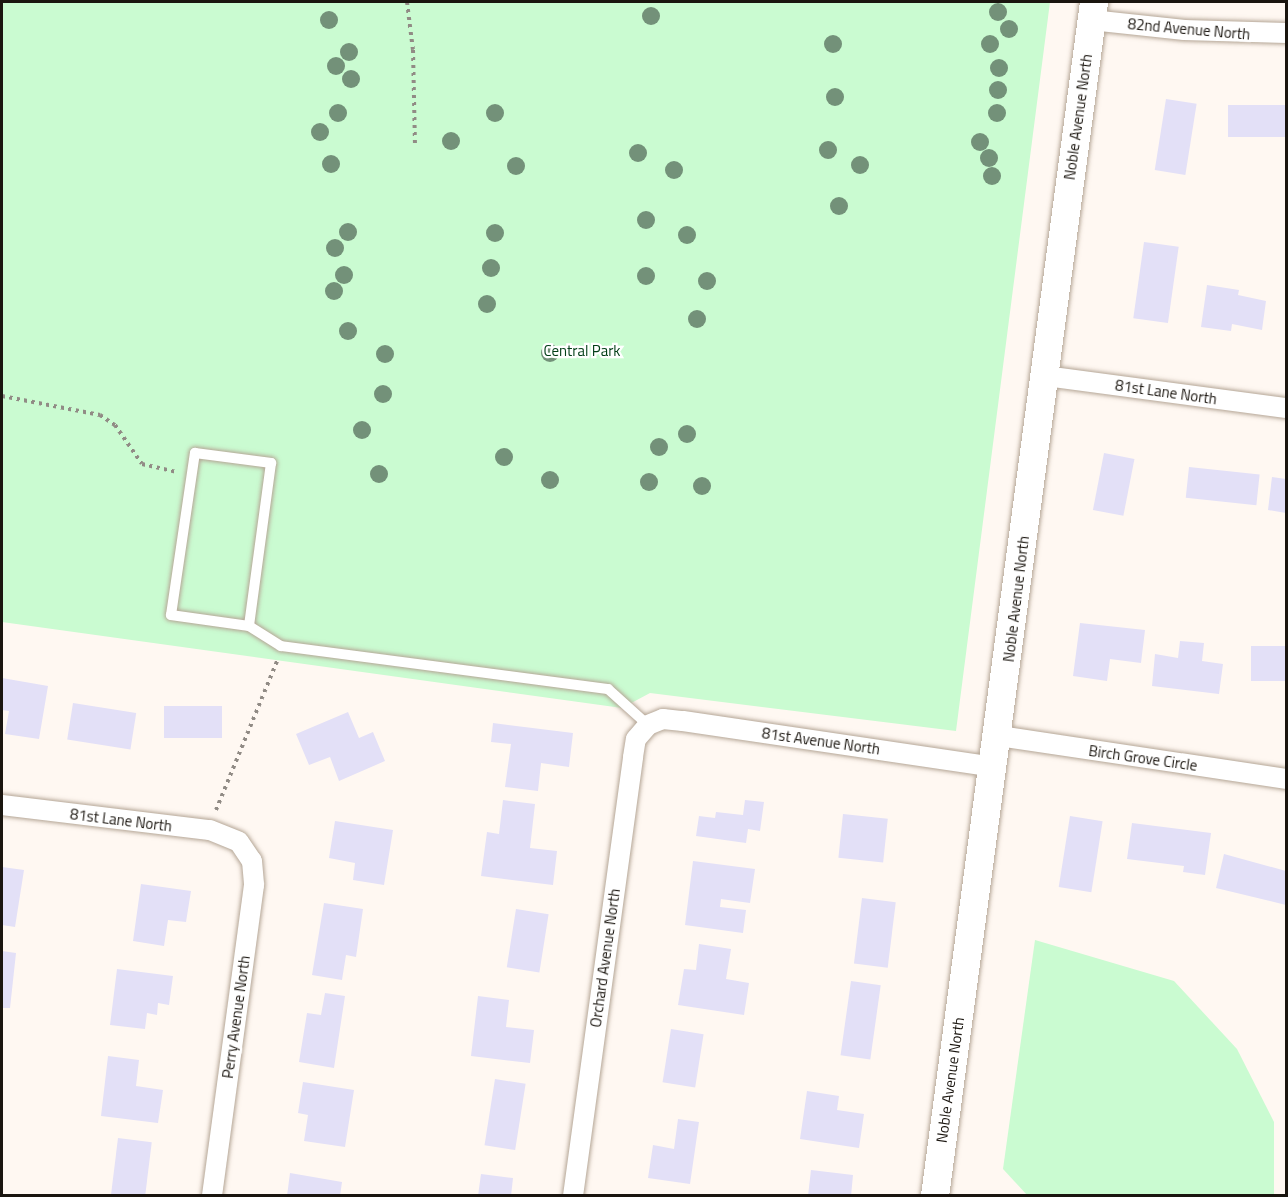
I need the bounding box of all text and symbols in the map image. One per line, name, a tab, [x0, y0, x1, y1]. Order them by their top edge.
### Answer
street label: 82nd Avenue North	[1127, 15, 1251, 43]
street label: Noble Avenue North	[1060, 53, 1096, 181]
park label: Central Park	[543, 342, 621, 360]
street label: 81st Lane North	[1114, 376, 1218, 408]
street label: Noble Avenue North	[999, 535, 1033, 663]
street label: 81st Avenue North	[761, 724, 881, 758]
street label: Birch Grove Circle	[1088, 741, 1198, 775]
street label: 81st Lane North	[69, 805, 173, 835]
street label: Orchard Avenue North	[586, 887, 624, 1029]
street label: Perry Avenue North	[218, 954, 254, 1080]
street label: Noble Avenue North	[932, 1016, 968, 1144]

